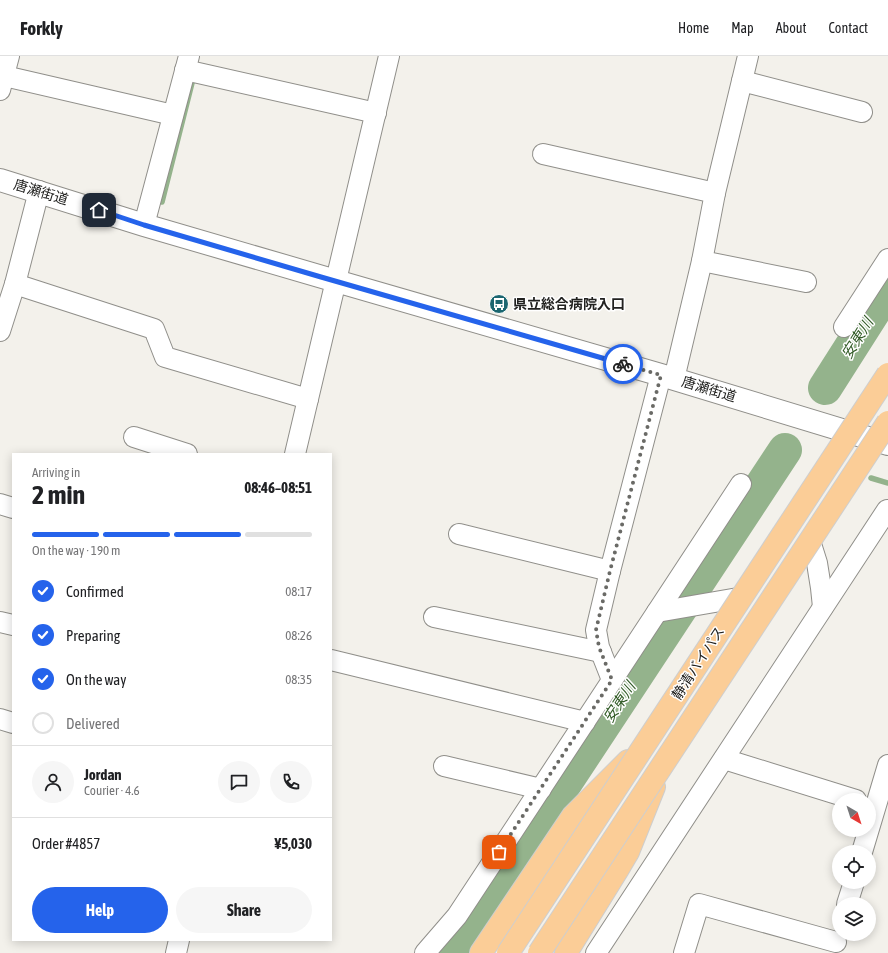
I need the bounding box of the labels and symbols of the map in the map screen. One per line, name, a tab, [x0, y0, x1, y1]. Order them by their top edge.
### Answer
street label: 唐瀬街道	[12, 176, 70, 208]
pin	[82, 193, 116, 227]
bus stop icon: 県立総合病院入口	[488, 293, 510, 315]
place label: 県立総合病院入口	[513, 296, 625, 312]
water label: 安東川	[838, 313, 877, 362]
courier	[603, 344, 643, 384]
street label: 唐瀬街道	[680, 373, 738, 405]
street label: 静清バイパス	[668, 624, 728, 702]
water label: 安東川	[600, 677, 639, 726]
north arrow	[832, 793, 876, 837]
pin	[482, 835, 516, 869]

